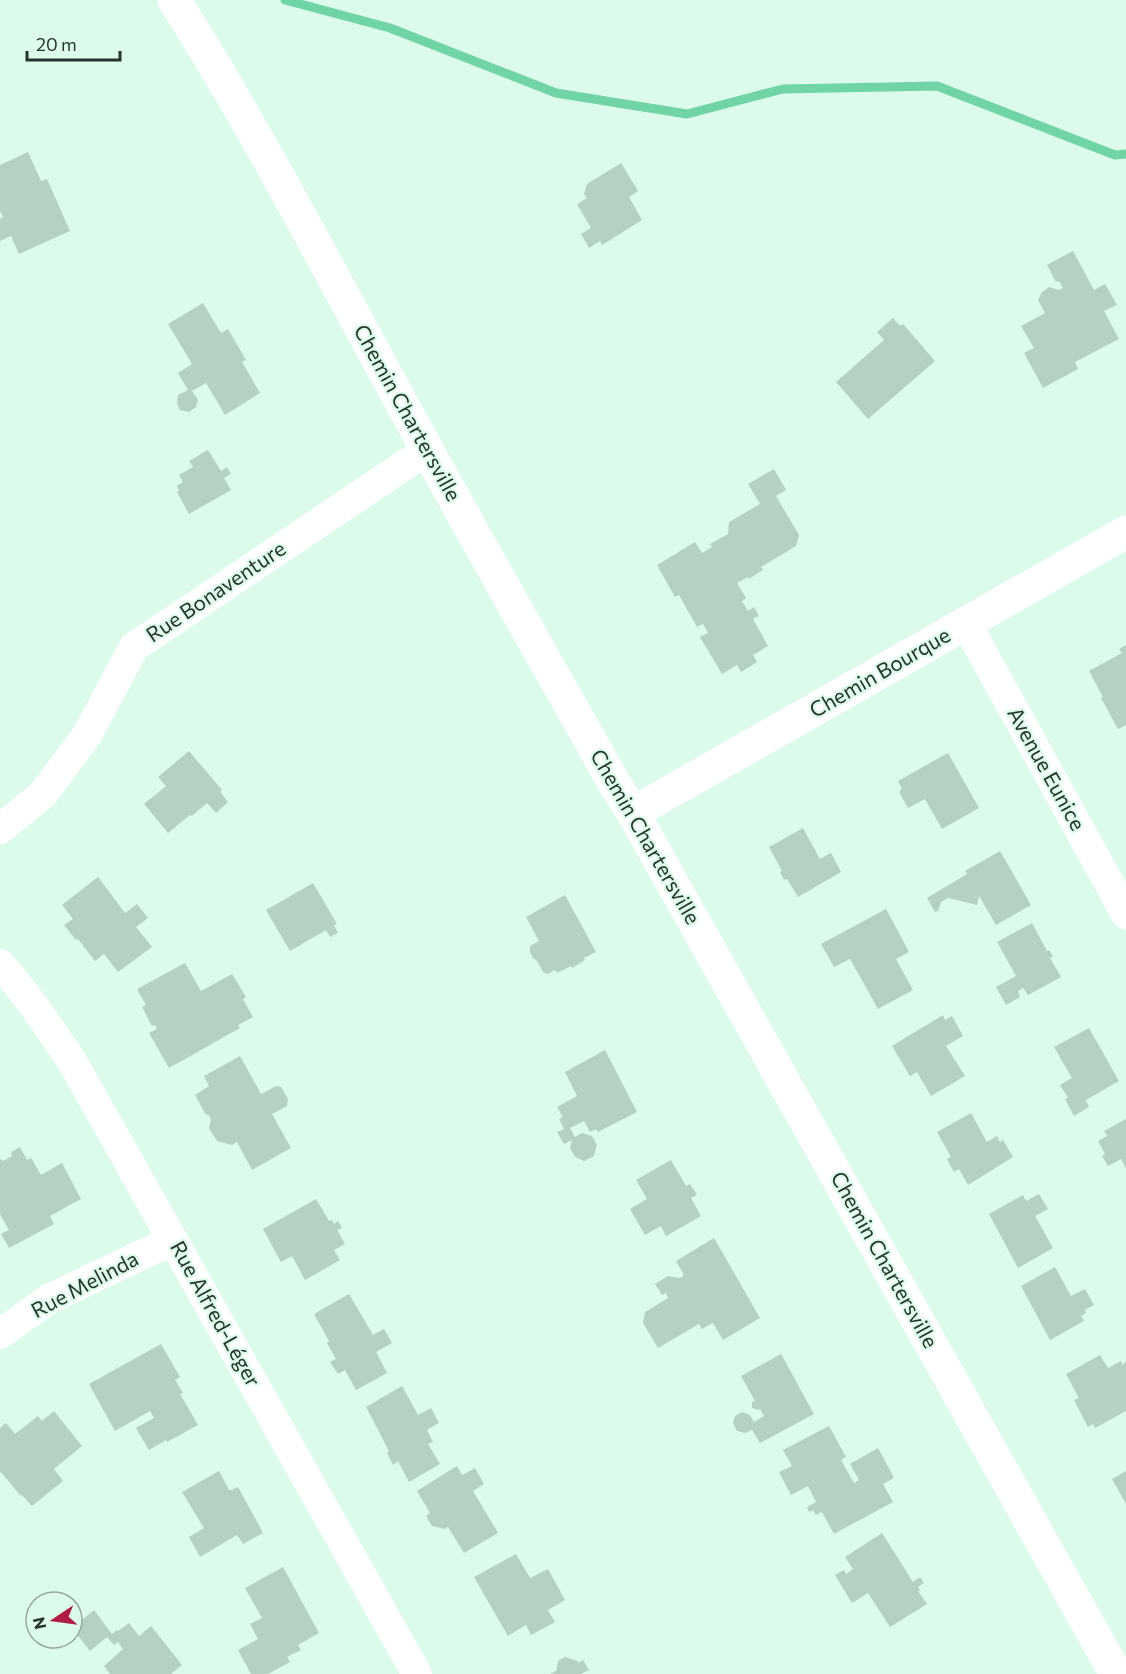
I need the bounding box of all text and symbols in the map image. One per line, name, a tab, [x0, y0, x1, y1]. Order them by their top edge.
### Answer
scale bar	[27, 24, 120, 62]
text: 20 m	[36, 33, 77, 55]
street label: Chemin Chartersville	[349, 320, 467, 505]
street label: Rue Bonaventure	[141, 535, 290, 647]
street label: Chemin Bourque	[804, 621, 954, 722]
street label: Avenue Eunice	[1003, 702, 1091, 834]
street label: Chemin Chartersville	[586, 744, 707, 928]
street label: Chemin Chartersville	[826, 1167, 944, 1352]
street label: Rue Alfred-Léger	[166, 1236, 267, 1391]
street label: Rue Melinda	[26, 1245, 142, 1322]
north arrow	[24, 1590, 84, 1650]
text: N	[28, 1616, 50, 1631]

